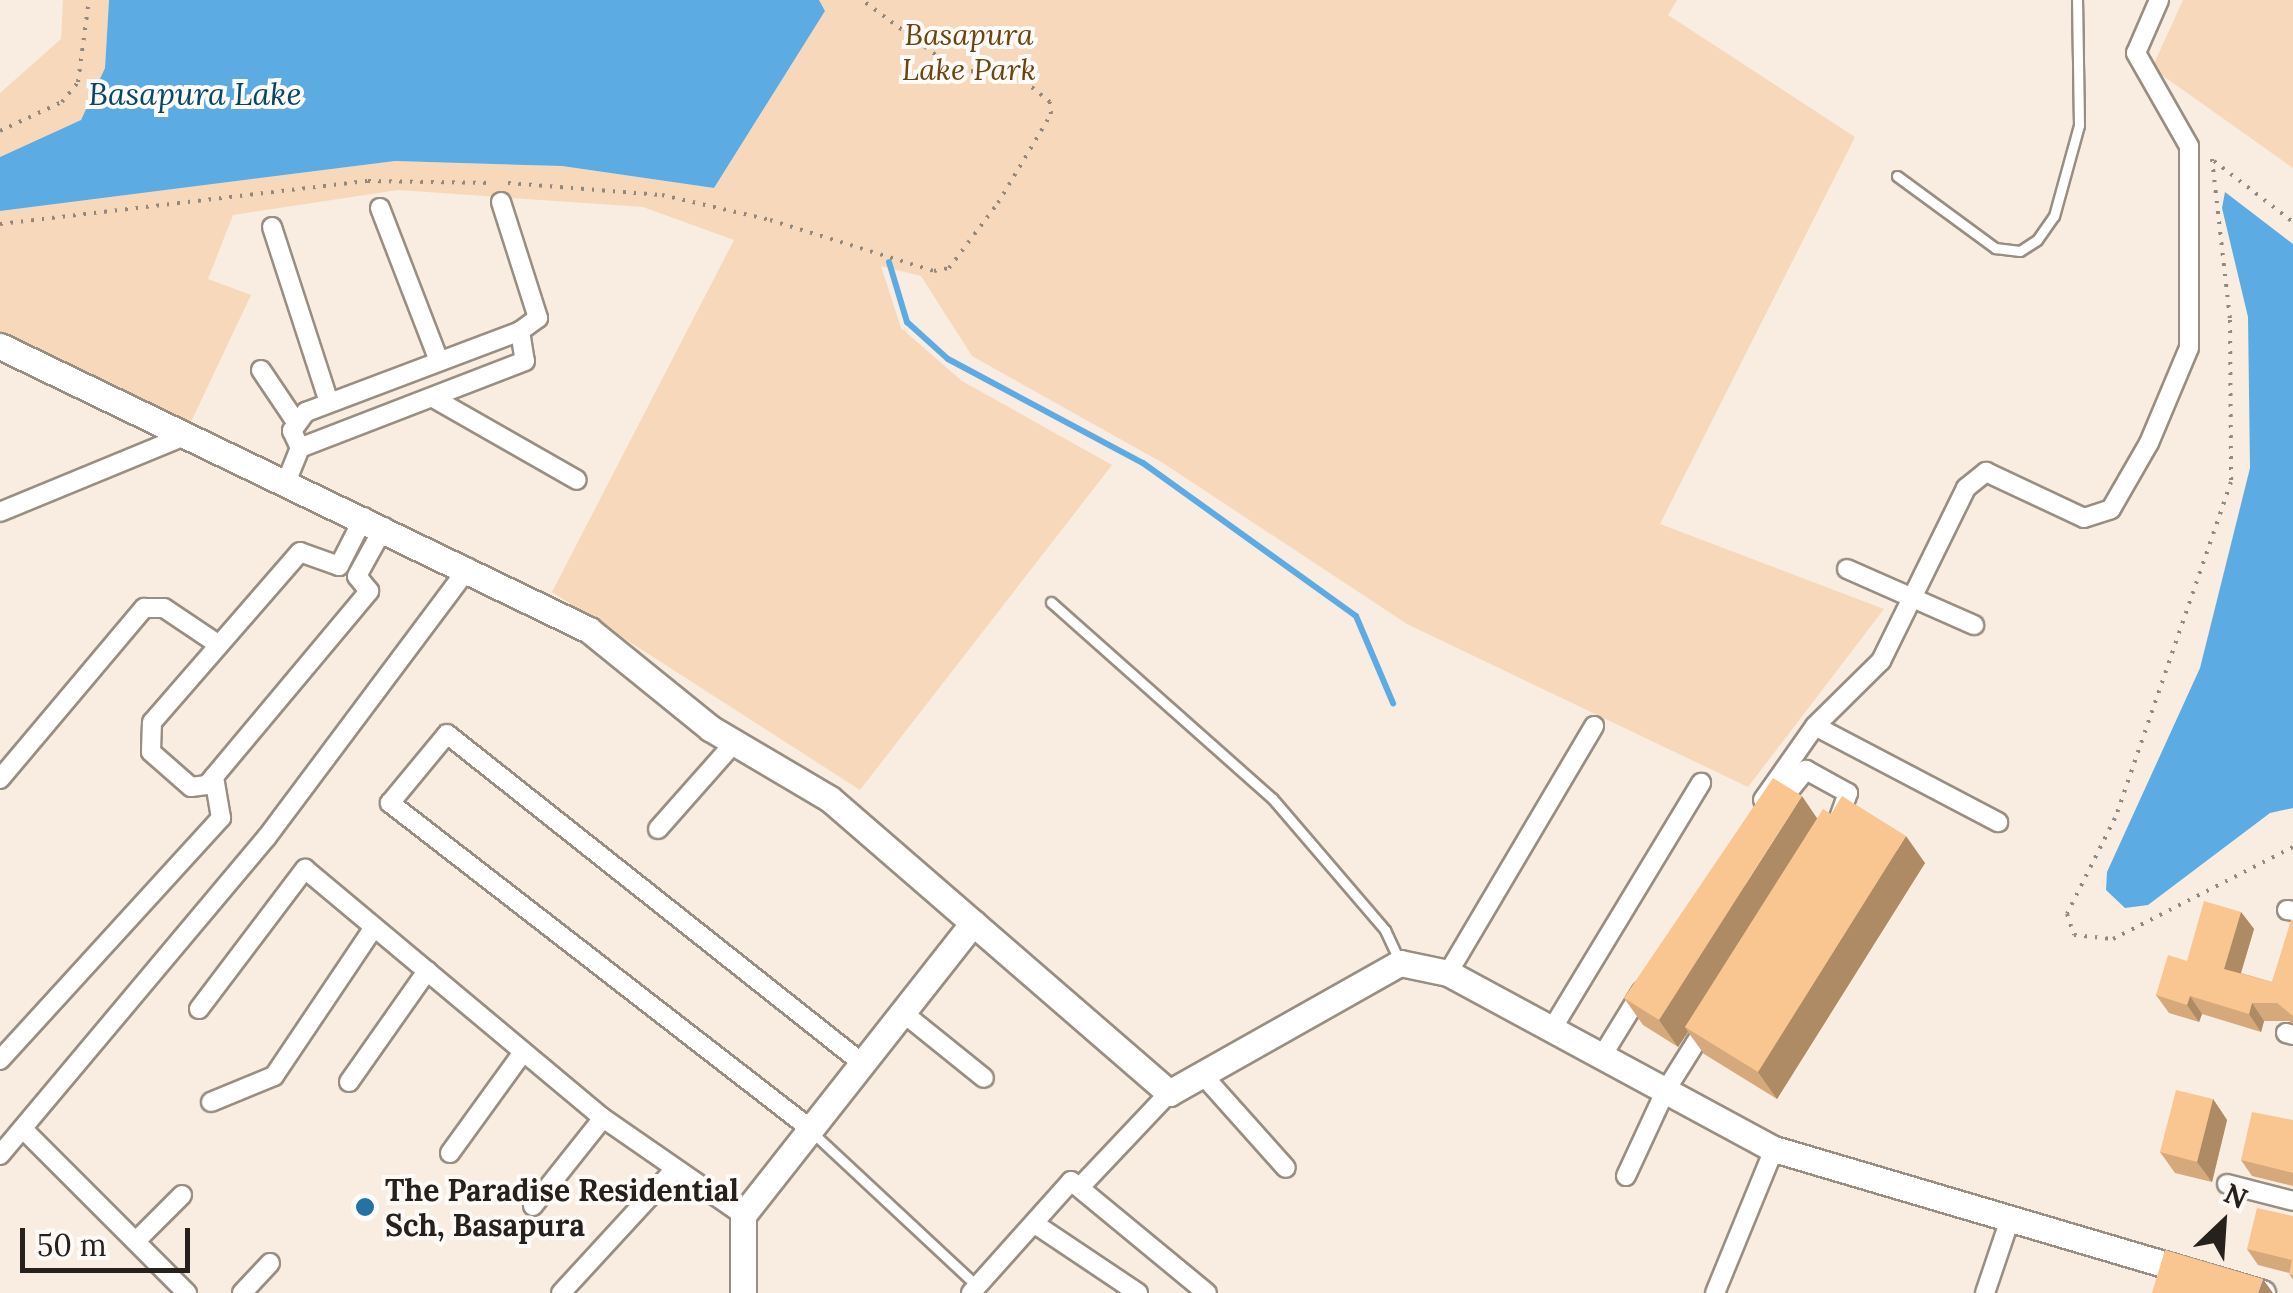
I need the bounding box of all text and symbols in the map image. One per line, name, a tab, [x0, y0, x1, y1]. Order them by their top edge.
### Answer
park label: Basapura Lake Park	[902, 16, 1036, 86]
water label: Basapura Lake	[88, 75, 302, 113]
place label: The Paradise Residential Sch, Basapura	[385, 1172, 739, 1242]
north arrow	[2173, 1173, 2273, 1273]
text: N	[2218, 1175, 2253, 1217]
marker: The Paradise Residential Sch, Basapura	[354, 1196, 376, 1218]
scale bar	[25, 1208, 195, 1270]
text: 50 m	[37, 1226, 107, 1264]

